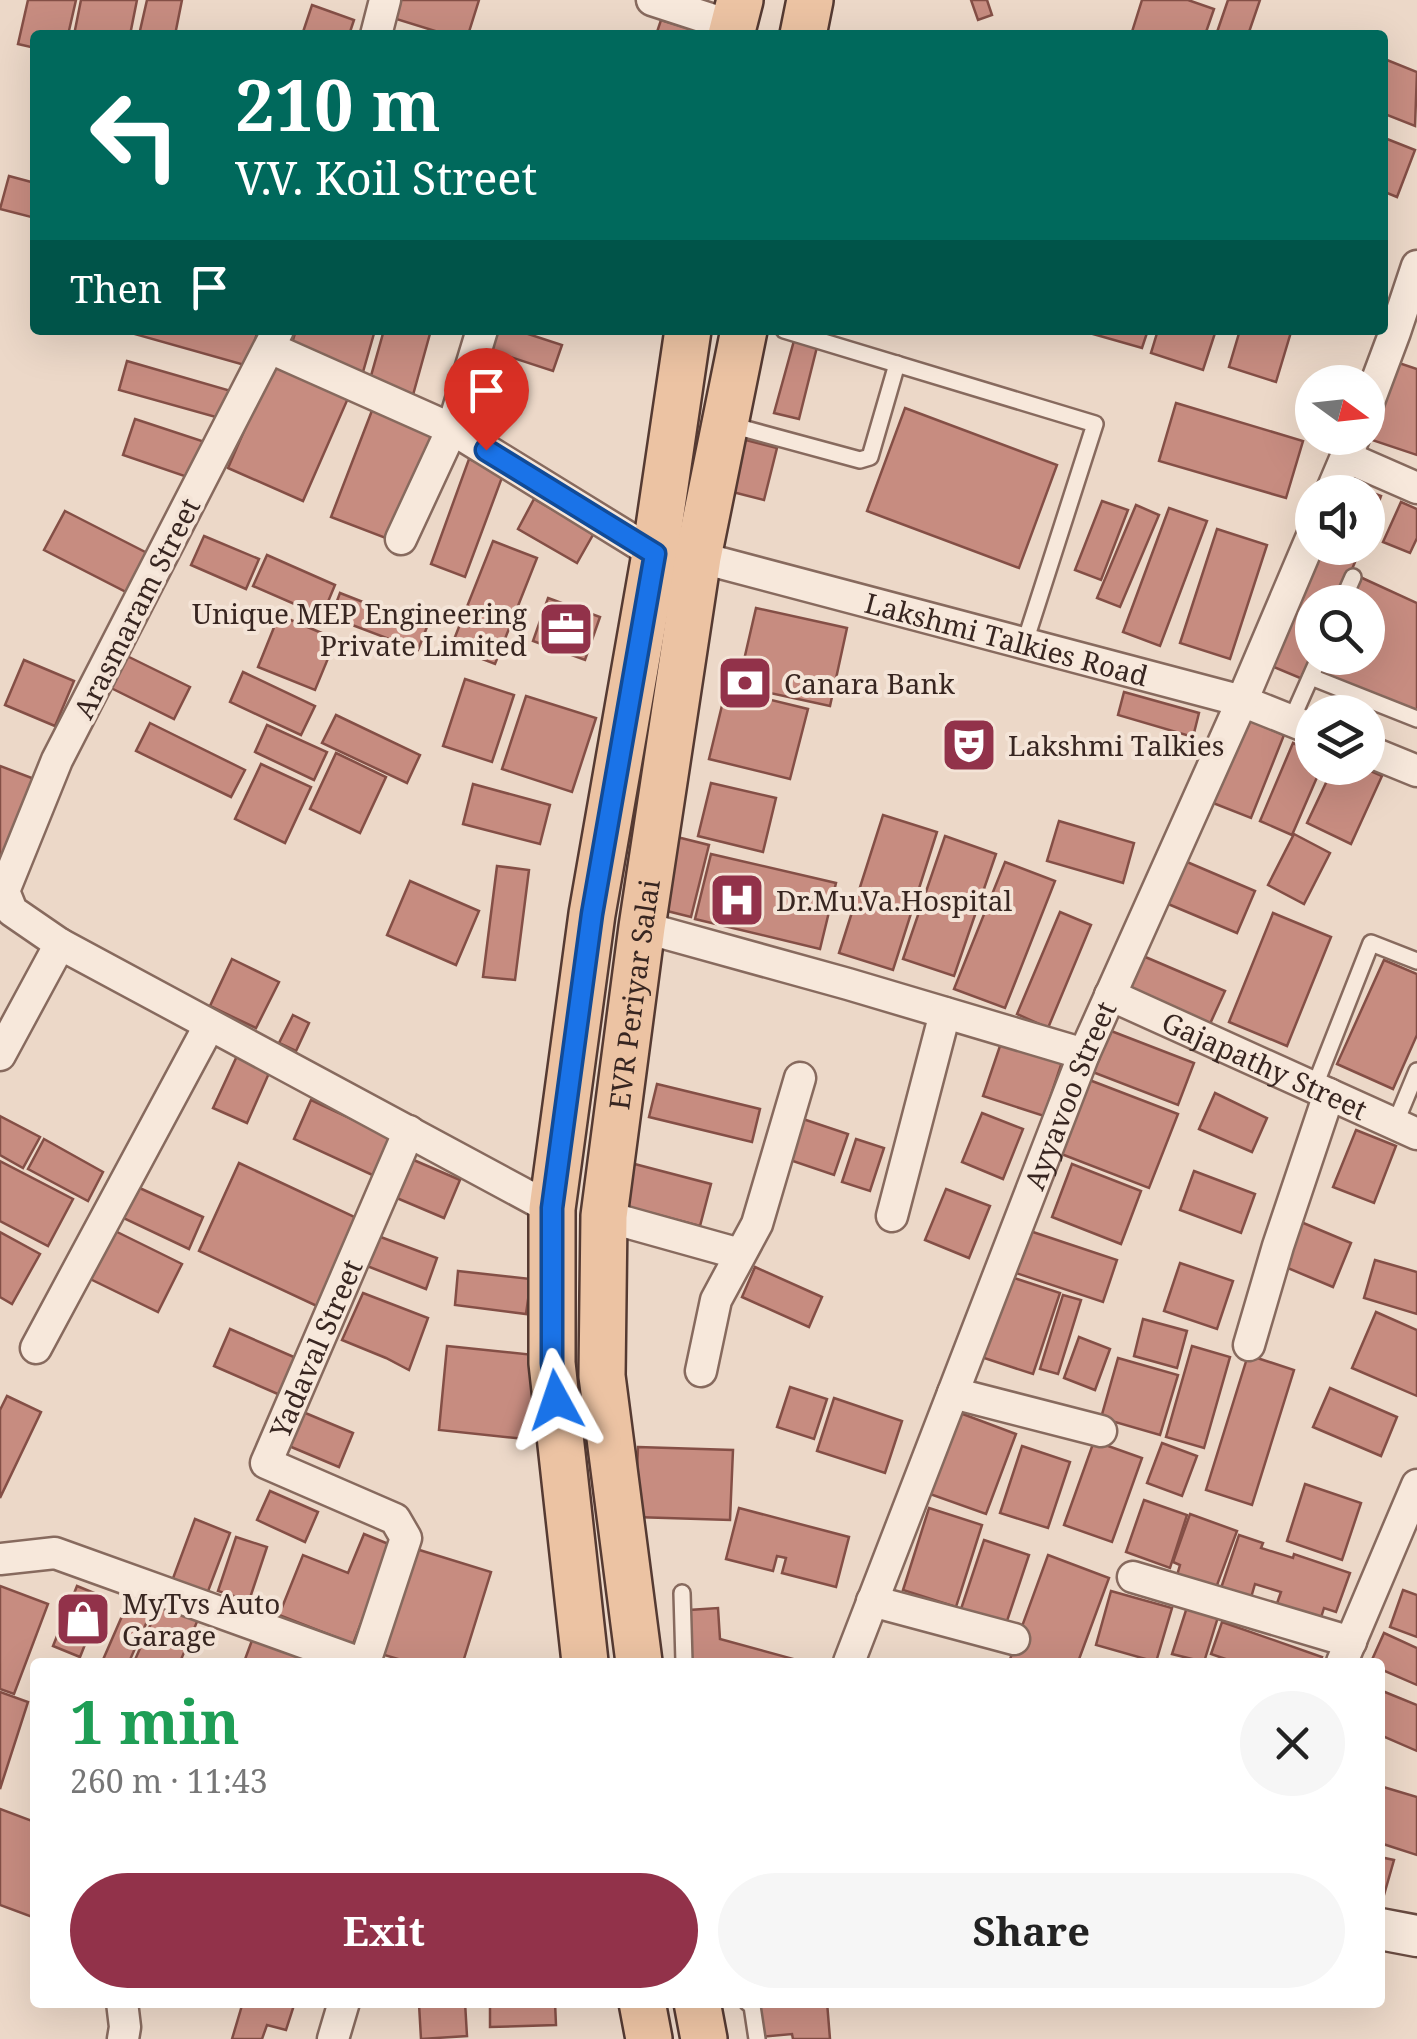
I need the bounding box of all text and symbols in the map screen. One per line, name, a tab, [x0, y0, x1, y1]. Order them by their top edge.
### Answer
text: 210 m	[235, 56, 441, 152]
icon: left	[70, 70, 200, 200]
text: V.V. Koil Street	[235, 147, 537, 208]
icon: arrive	[182, 260, 237, 315]
text: Then	[70, 262, 162, 314]
pin	[444, 348, 529, 451]
icon: arrive	[459, 363, 514, 418]
north arrow	[1295, 365, 1385, 455]
map controls	[1295, 365, 1385, 785]
button: sound	[1295, 475, 1385, 565]
street label: Arasmaram Street	[64, 491, 208, 725]
street label: Lakshmi Talkies Road	[861, 583, 1152, 694]
button: search	[1295, 585, 1385, 675]
place label: Unique MEP Engineering Private Limited	[192, 594, 527, 664]
office icon: Unique MEP Engineering Private Limited	[536, 599, 596, 659]
bank icon: Canara Bank	[715, 653, 775, 713]
place label: Canara Bank	[784, 664, 956, 702]
button: layers	[1295, 695, 1385, 785]
theatre icon: Lakshmi Talkies	[939, 715, 999, 775]
place label: Lakshmi Talkies	[1008, 726, 1224, 764]
hospital icon: Dr.Mu.Va.Hospital	[707, 870, 767, 930]
street label: EVR Periyar Salai	[599, 877, 668, 1112]
place label: Dr.Mu.Va.Hospital	[776, 881, 1013, 919]
street label: Ayyavoo Street	[1014, 995, 1124, 1195]
street label: Gajapathy Street	[1156, 1002, 1374, 1128]
street label: Yadaval Street	[260, 1253, 371, 1444]
position arrow	[504, 1348, 608, 1452]
place label: MyTvs Auto Garage	[122, 1584, 280, 1654]
shop icon: MyTvs Auto Garage	[53, 1589, 113, 1649]
text: 1 min	[70, 1680, 240, 1762]
button: close	[1240, 1691, 1345, 1796]
text: 260 m · 11:43	[70, 1759, 268, 1802]
button: Exit	[70, 1873, 698, 1988]
button: Share	[718, 1873, 1345, 1988]

